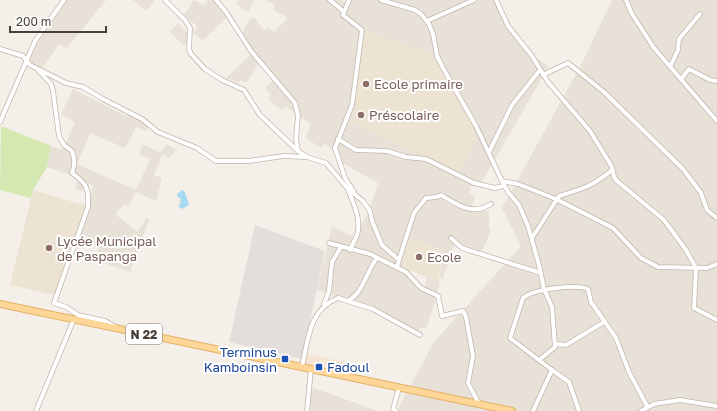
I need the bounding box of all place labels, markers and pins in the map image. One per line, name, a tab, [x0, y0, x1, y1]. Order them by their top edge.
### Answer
place label: Ecole primaire	[374, 76, 463, 92]
marker: Ecole primaire	[361, 79, 371, 89]
place label: Préscolaire	[369, 107, 439, 123]
marker: Préscolaire	[356, 110, 366, 120]
place label: Lycée Municipal de Paspanga	[57, 233, 156, 264]
marker: Lycée Municipal de Paspanga	[44, 243, 54, 253]
place label: Ecole	[427, 249, 461, 265]
marker: Ecole	[414, 252, 424, 262]
place label: Terminus Kamboinsin	[204, 344, 277, 375]
marker: Terminus Kamboinsin	[280, 354, 290, 364]
place label: Fadoul	[327, 359, 370, 375]
marker: Fadoul	[314, 362, 324, 372]

